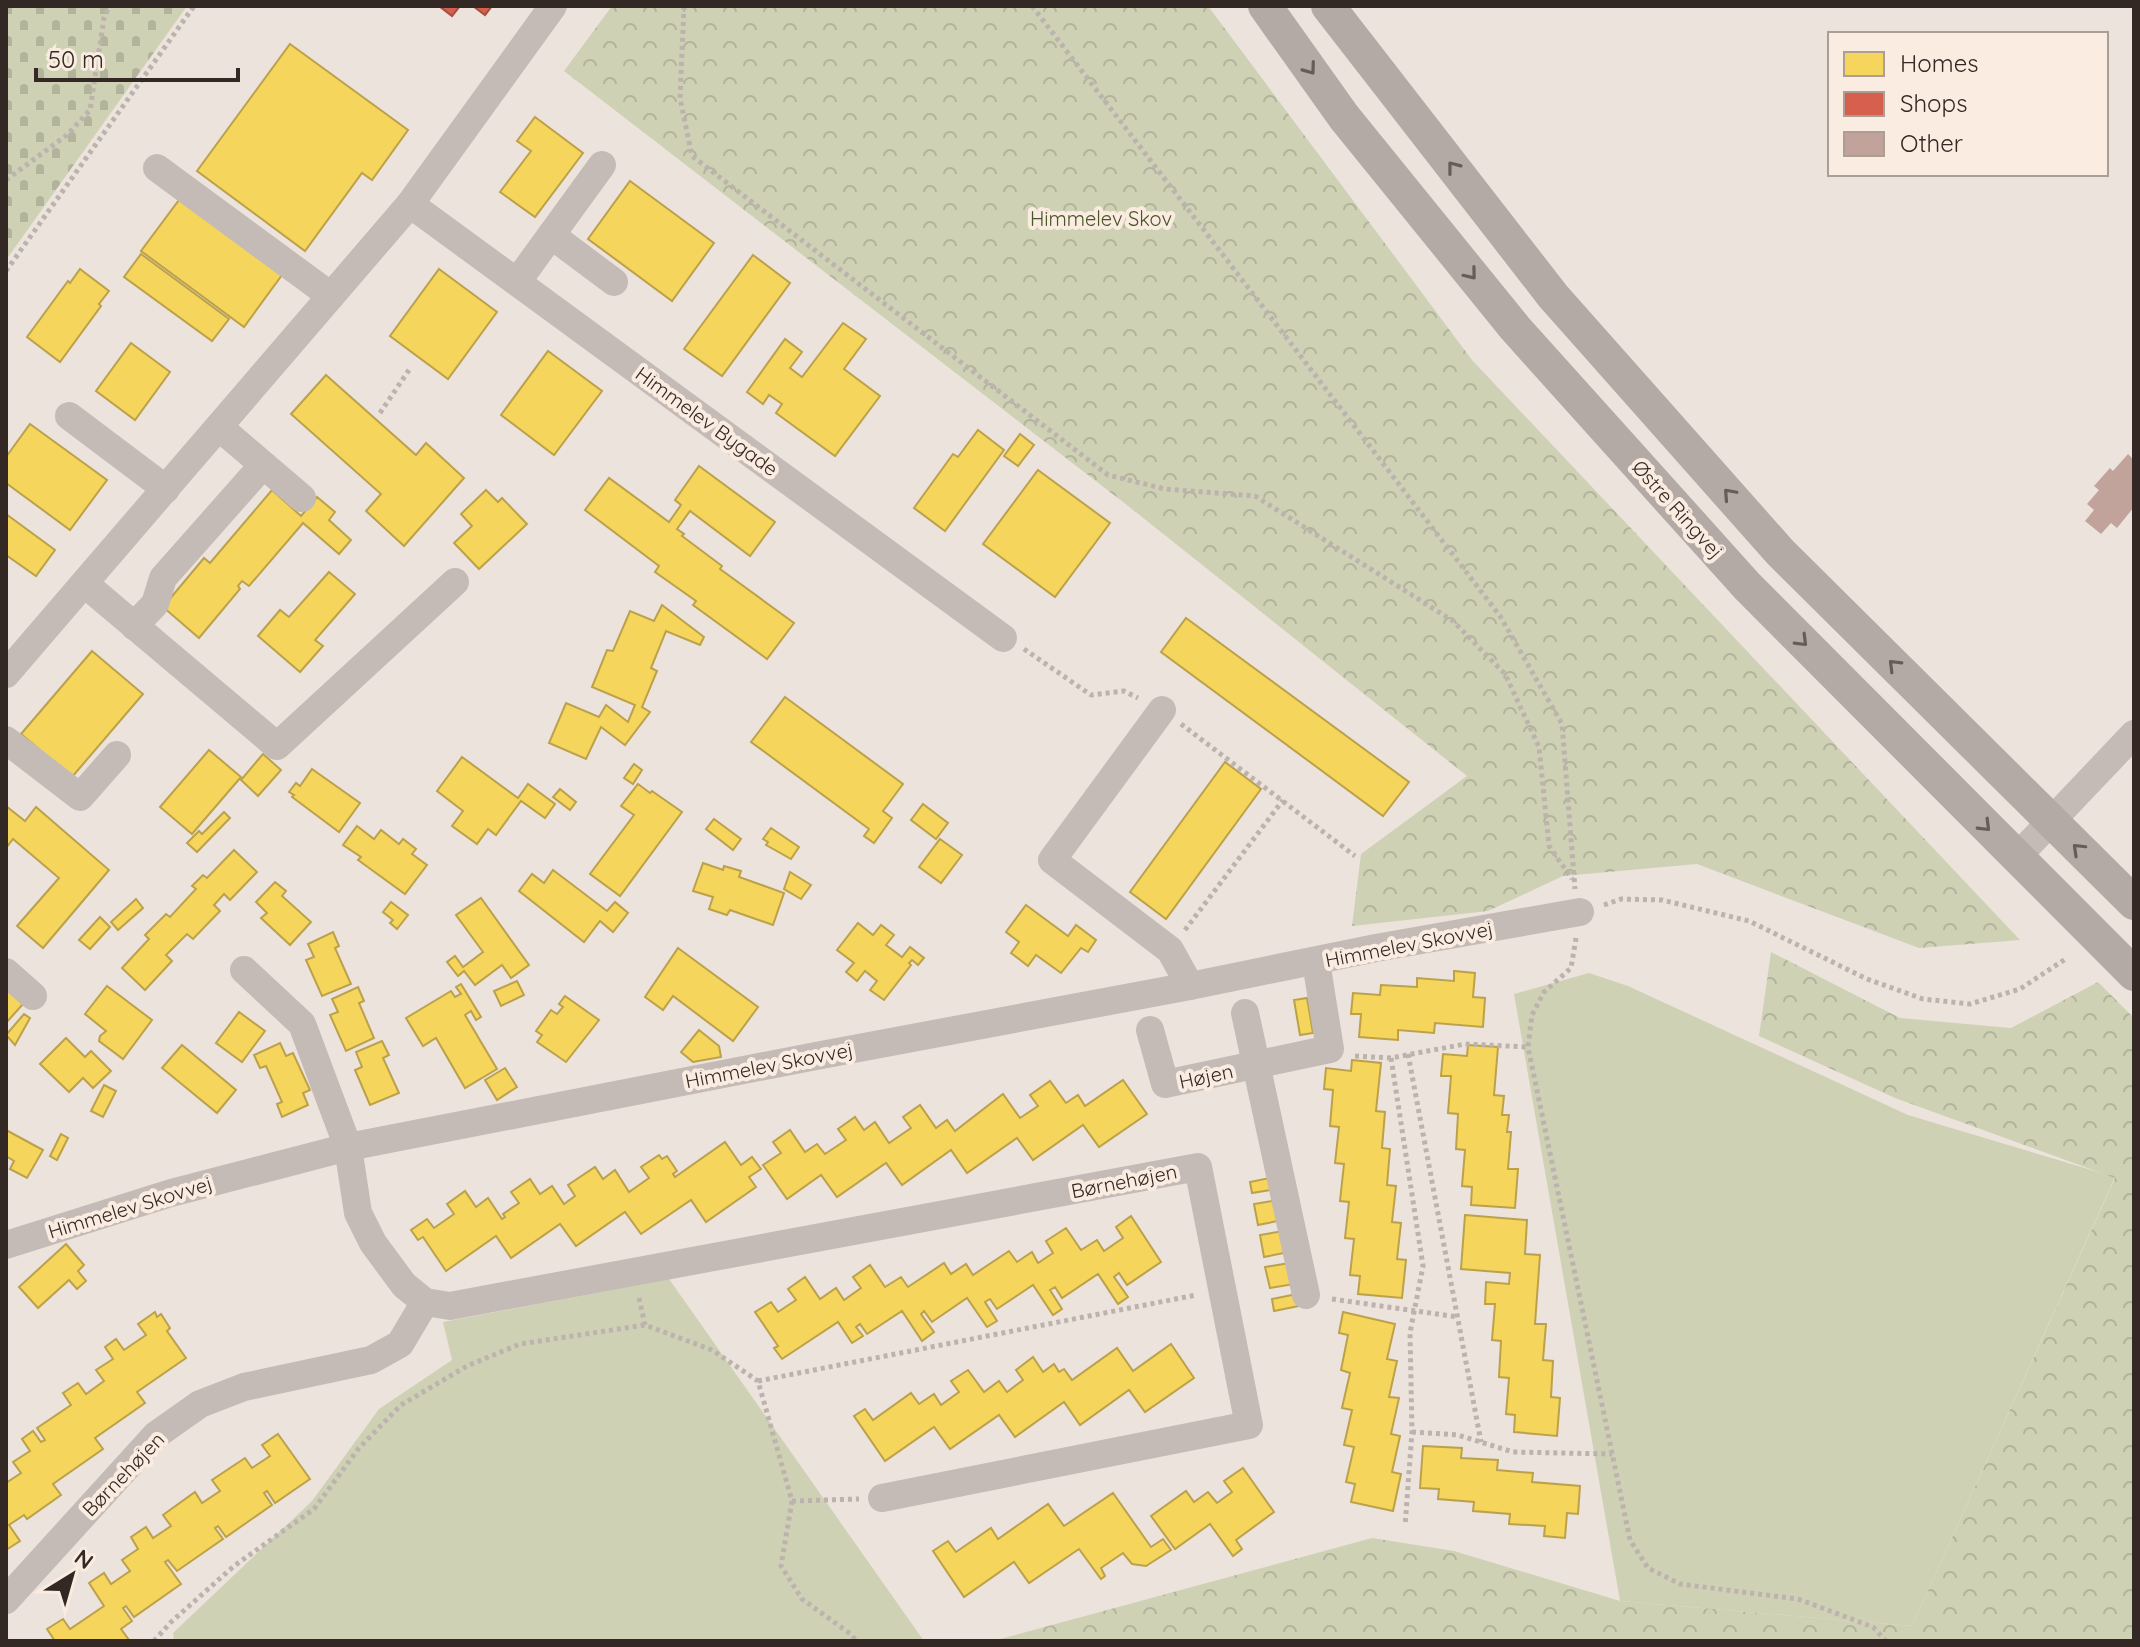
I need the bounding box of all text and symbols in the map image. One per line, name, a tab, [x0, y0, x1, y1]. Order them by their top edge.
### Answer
scale bar	[36, 32, 238, 82]
legend	[1828, 32, 2108, 176]
text: 50 m	[48, 44, 104, 74]
text: Homes	[1900, 48, 1978, 78]
one-way arrow	[1301, 61, 1315, 75]
text: Shops	[1900, 88, 1967, 118]
text: Other	[1900, 128, 1963, 158]
one-way arrow	[1448, 161, 1462, 176]
park label: Himmelev Skov	[1030, 206, 1172, 231]
one-way arrow	[1461, 265, 1476, 279]
street label: Himmelev Bygade	[631, 361, 783, 481]
street label: Østre Ringvej	[1627, 455, 1729, 563]
one-way arrow	[1724, 489, 1738, 504]
one-way arrow	[1793, 632, 1807, 646]
one-way arrow	[1888, 660, 1903, 674]
one-way arrow	[1976, 817, 1990, 831]
one-way arrow	[2073, 843, 2087, 858]
street label: Himmelev Skovvej	[1323, 915, 1495, 973]
street label: Himmelev Skovvej	[683, 1036, 855, 1094]
street label: Højen	[1177, 1058, 1235, 1094]
street label: Børnehøjen	[1069, 1158, 1179, 1204]
street label: Himmelev Skovvej	[45, 1170, 215, 1244]
street label: Børnehøjen	[77, 1427, 169, 1521]
north arrow	[32, 1535, 112, 1615]
text: N	[69, 1543, 99, 1575]

